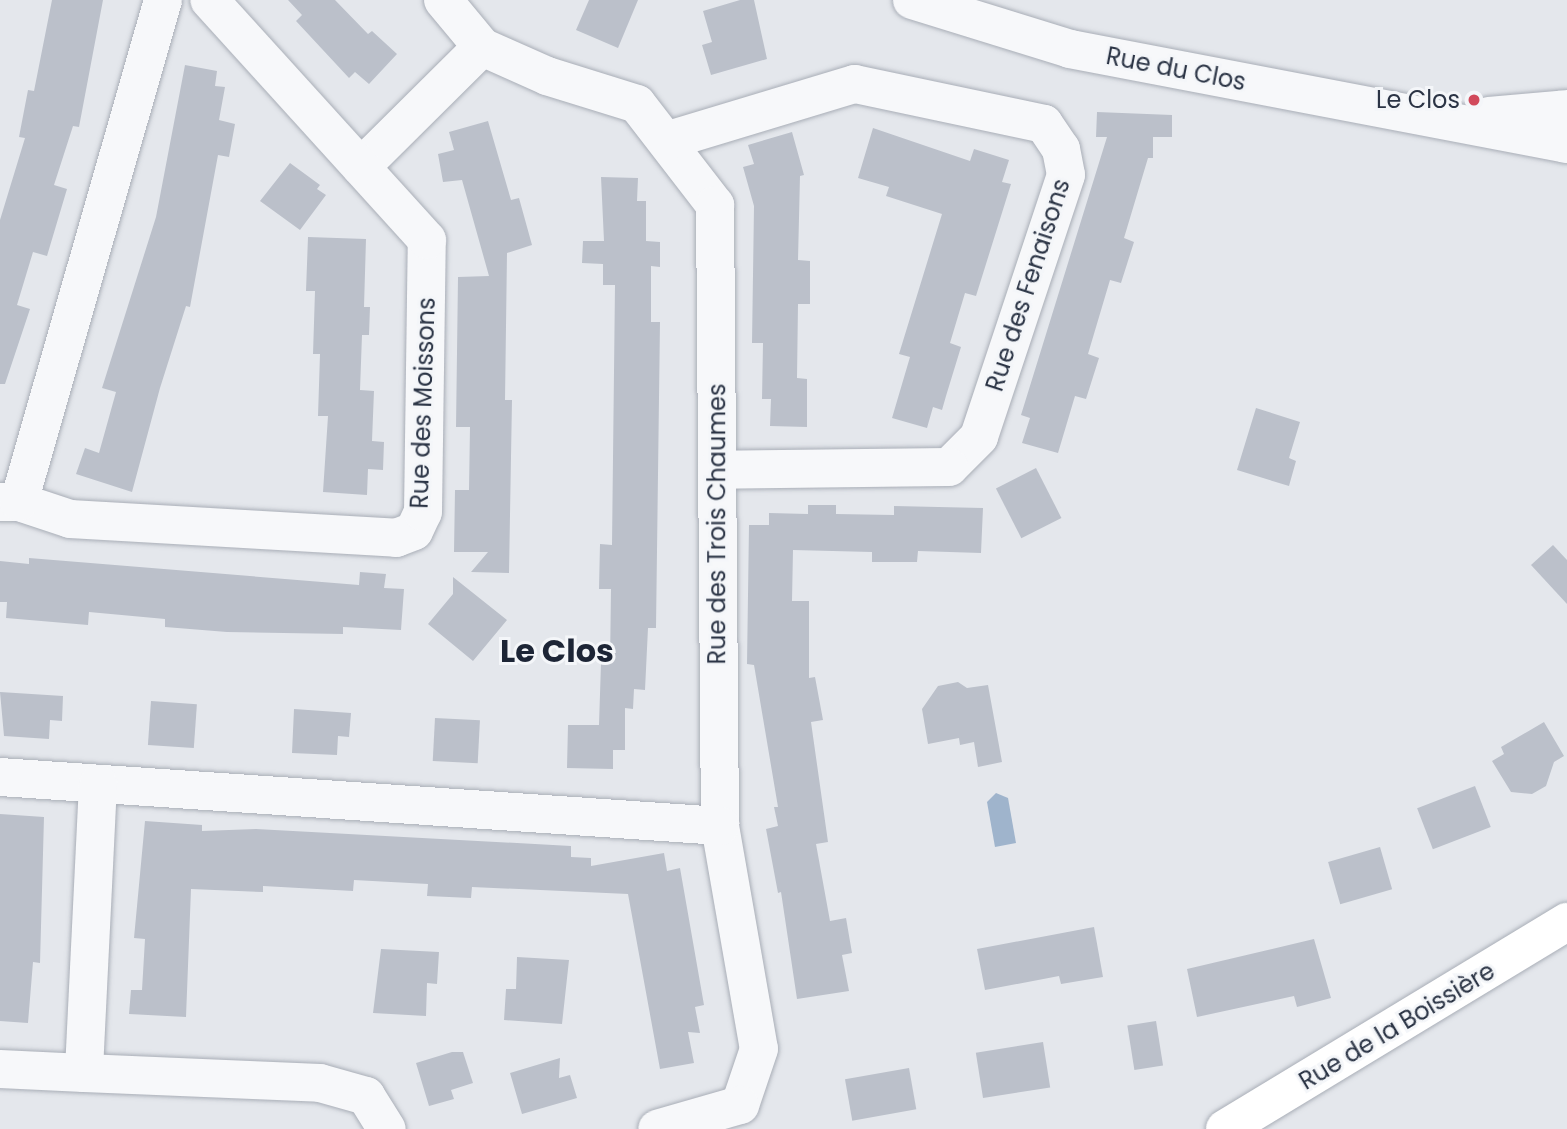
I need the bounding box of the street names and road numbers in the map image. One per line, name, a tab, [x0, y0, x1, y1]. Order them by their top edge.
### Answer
street label: Rue du Clos	[1104, 41, 1248, 97]
street label: Rue des Fenaisons	[980, 175, 1076, 395]
street label: Rue des Moissons	[405, 297, 441, 509]
street label: Rue des Trois Chaumes	[703, 383, 731, 665]
street label: Rue de la Boissière	[1294, 956, 1500, 1096]

